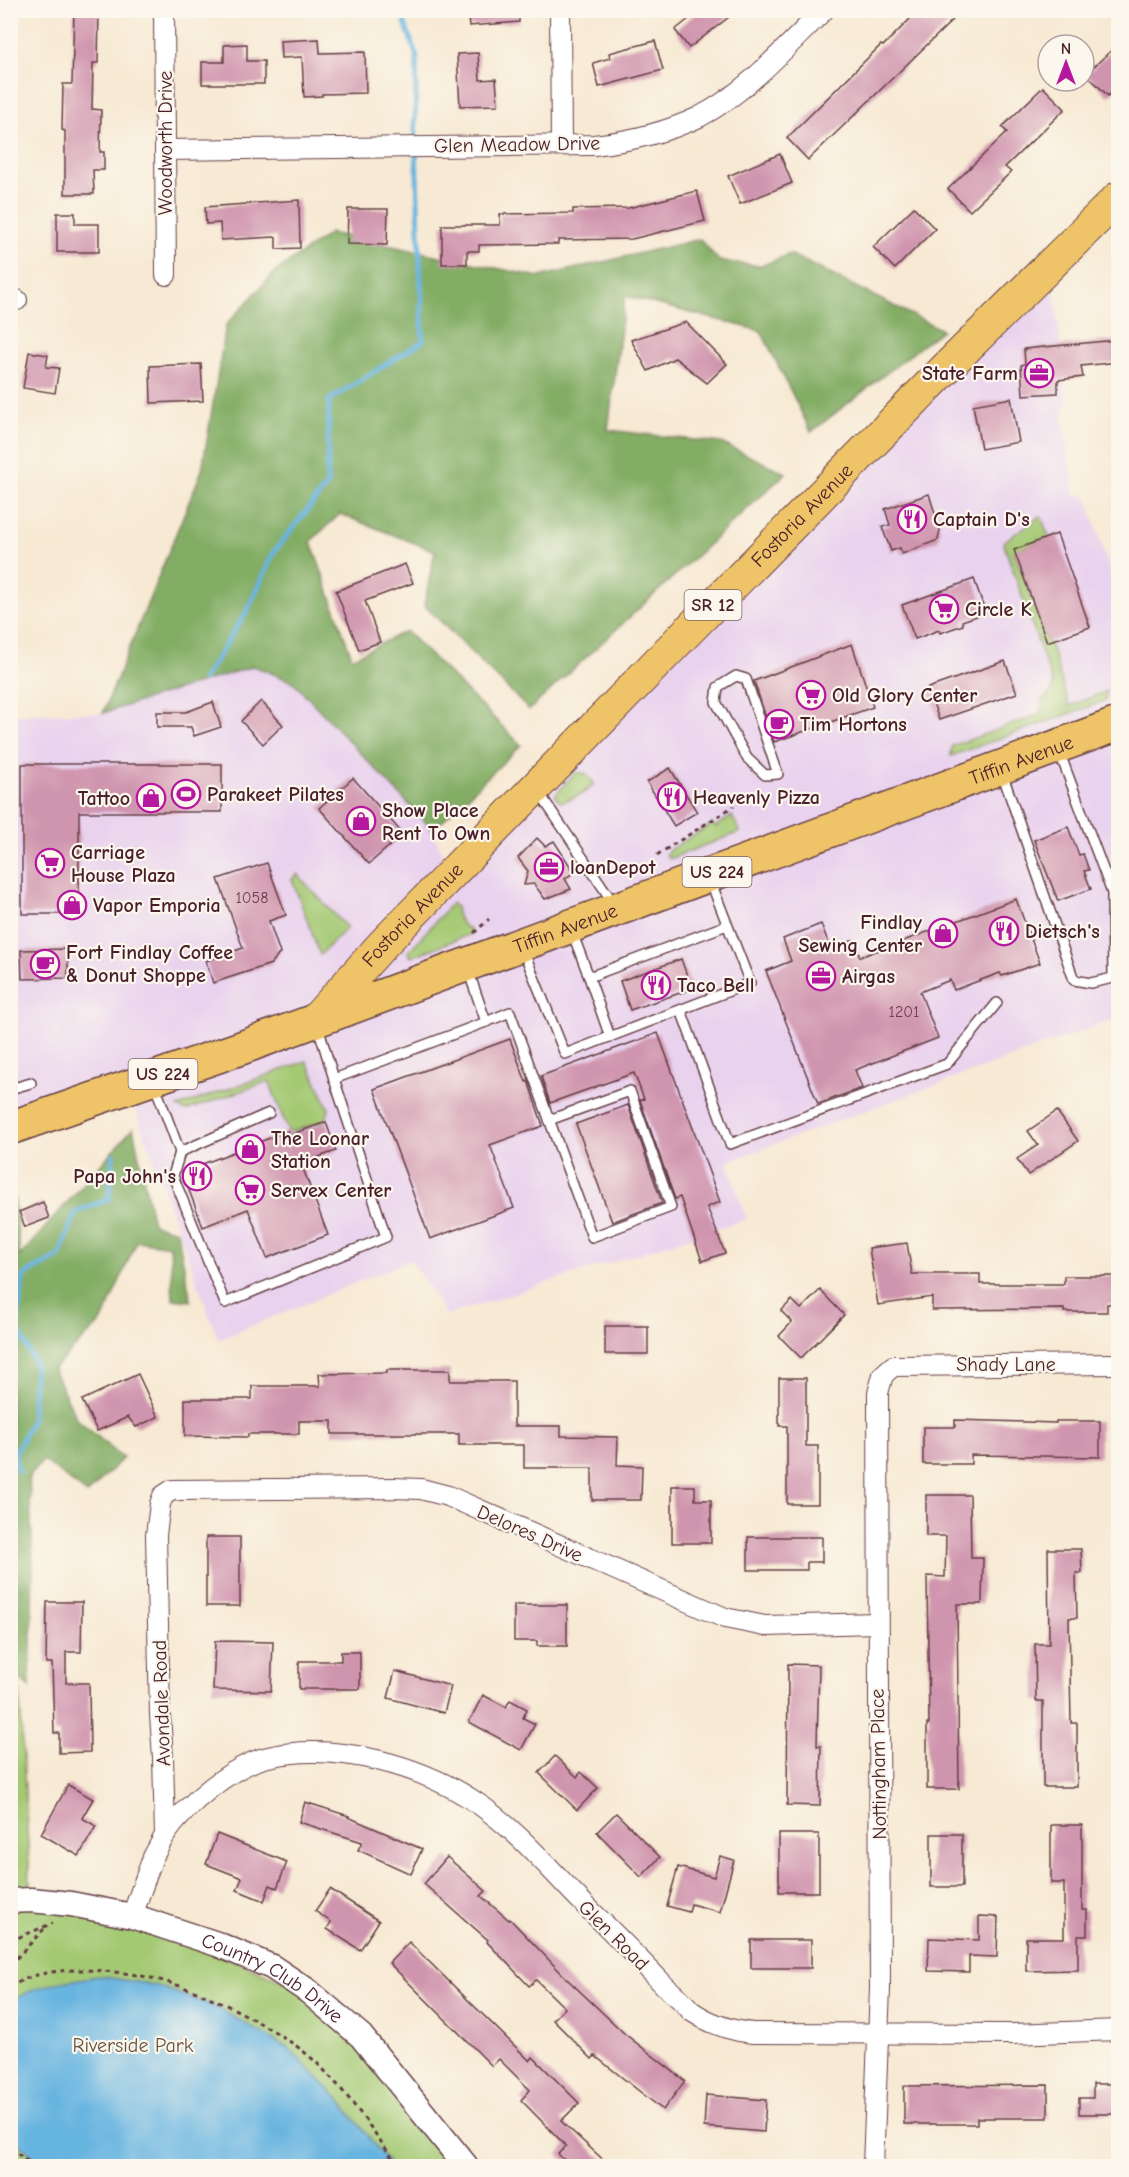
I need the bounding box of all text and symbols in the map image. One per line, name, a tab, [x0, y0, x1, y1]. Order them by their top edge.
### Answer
north arrow	[1036, 33, 1096, 93]
text: N	[1061, 40, 1071, 58]
street label: Woodworth Drive	[154, 71, 177, 215]
street label: Glen Meadow Drive	[434, 132, 600, 157]
office icon: State Farm	[1023, 357, 1055, 389]
place label: State Farm	[922, 362, 1018, 385]
street label: Fostoria Avenue	[746, 459, 858, 572]
restaurant icon: Captain D's	[896, 503, 928, 535]
place label: Captain D's	[933, 508, 1030, 531]
road number: SR 12	[684, 590, 742, 620]
supermarket icon: Circle K	[928, 593, 960, 625]
place label: Circle K	[965, 598, 1032, 621]
supermarket icon: Old Glory Center	[795, 679, 827, 711]
place label: Old Glory Center	[832, 684, 977, 707]
cafe icon: Tim Hortons	[763, 708, 795, 740]
place label: Tim Hortons	[800, 713, 907, 736]
street label: Tiffin Avenue	[966, 731, 1076, 790]
sports icon: Parakeet Pilates	[170, 778, 202, 810]
restaurant icon: Heavenly Pizza	[656, 781, 688, 813]
shop icon: Tattoo	[135, 782, 167, 814]
place label: Parakeet Pilates	[207, 783, 344, 806]
place label: Heavenly Pizza	[693, 786, 820, 809]
place label: Tattoo	[78, 787, 130, 810]
place label: Show Place Rent To Own	[382, 799, 490, 845]
shop icon: Show Place Rent To Own	[345, 805, 377, 837]
place label: Carriage House Plaza	[71, 841, 176, 887]
supermarket icon: Carriage House Plaza	[34, 847, 66, 879]
office icon: loanDepot	[533, 851, 565, 883]
place label: loanDepot	[570, 856, 656, 879]
road number: US 224	[682, 857, 752, 887]
street label: Fostoria Avenue	[357, 858, 468, 972]
shop icon: Vapor Emporia	[56, 889, 88, 921]
house number: 1058	[236, 889, 269, 907]
place label: Vapor Emporia	[93, 894, 221, 917]
street label: Tiffin Avenue	[510, 899, 621, 958]
place label: Findlay Sewing Center	[798, 911, 923, 957]
restaurant icon: Dietsch's	[988, 915, 1020, 947]
shop icon: Findlay Sewing Center	[927, 917, 959, 949]
place label: Dietsch's	[1025, 920, 1100, 943]
place label: Fort Findlay Coffee & Donut Shoppe	[66, 941, 233, 987]
cafe icon: Fort Findlay Coffee & Donut Shoppe	[29, 948, 61, 980]
office icon: Airgas	[805, 960, 837, 992]
place label: Airgas	[842, 965, 895, 988]
restaurant icon: Taco Bell	[640, 969, 672, 1001]
place label: Taco Bell	[677, 974, 754, 997]
house number: 1201	[889, 1003, 919, 1021]
road number: US 224	[128, 1059, 198, 1089]
place label: The Loonar Station	[271, 1127, 369, 1173]
shop icon: The Loonar Station	[234, 1133, 266, 1165]
restaurant icon: Papa John's	[181, 1160, 213, 1192]
place label: Papa John's	[73, 1165, 176, 1188]
supermarket icon: Servex Center	[234, 1174, 266, 1206]
place label: Servex Center	[271, 1179, 391, 1202]
street label: Shady Lane	[956, 1353, 1056, 1376]
street label: Delores Drive	[473, 1500, 586, 1567]
street label: Avondale Road	[148, 1639, 175, 1767]
street label: Nottingham Place	[866, 1688, 891, 1840]
street label: Glen Road	[574, 1896, 653, 1975]
street label: Country Club Drive	[199, 1929, 348, 2028]
park label: Riverside Park	[73, 2034, 194, 2057]

